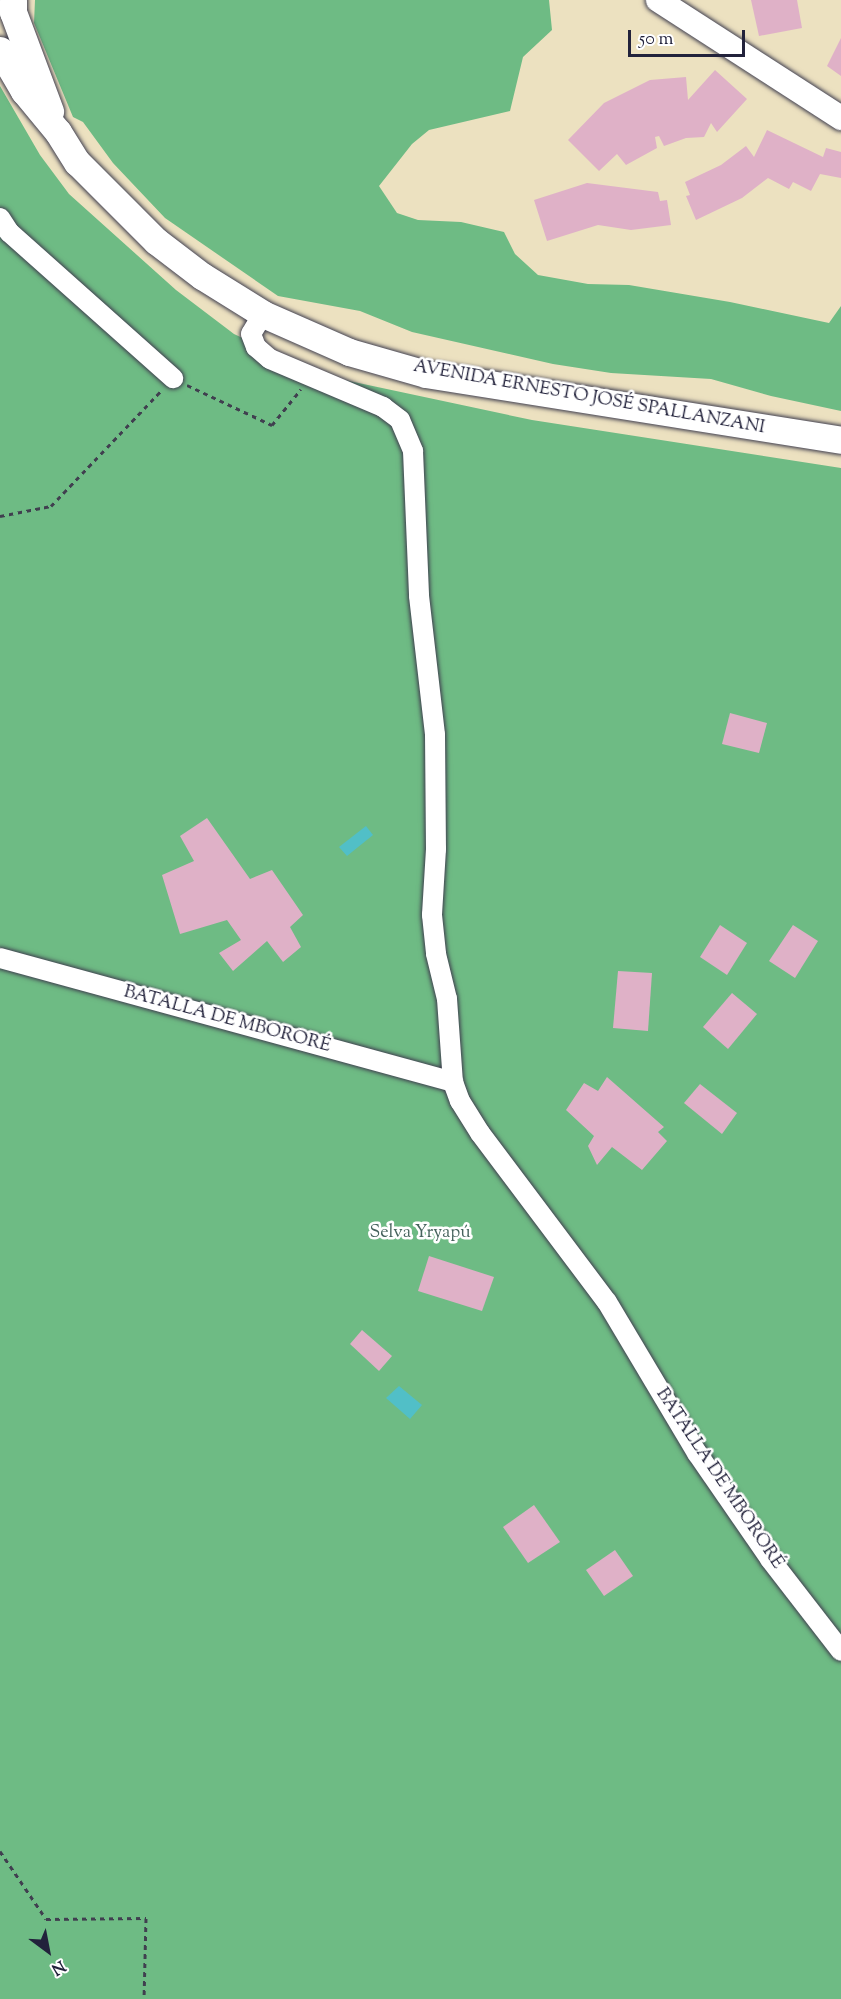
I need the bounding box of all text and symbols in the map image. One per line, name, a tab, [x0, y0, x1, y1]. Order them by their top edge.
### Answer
scale bar	[631, 18, 748, 56]
text: 50 m	[639, 27, 673, 53]
street label: AVENIDA ERNESTO JOSÉ SPALLANZANI	[411, 356, 767, 440]
street label: BATALLA DE MBORORÉ	[121, 982, 333, 1058]
park label: Selva Yryapú	[369, 1222, 471, 1244]
street label: BATALLA DE MBORORÉ	[650, 1384, 788, 1574]
north arrow	[18, 1921, 78, 1981]
text: N	[46, 1954, 69, 1980]

